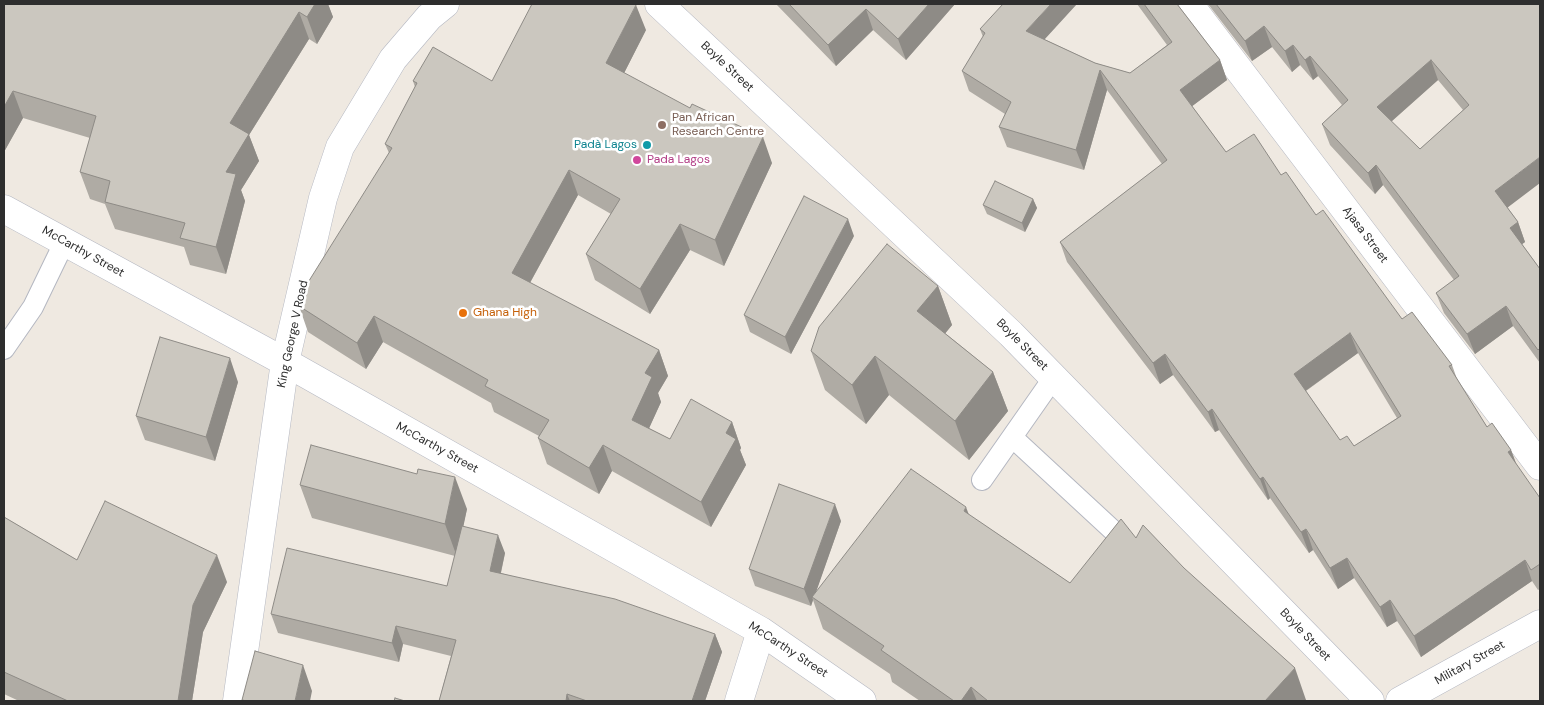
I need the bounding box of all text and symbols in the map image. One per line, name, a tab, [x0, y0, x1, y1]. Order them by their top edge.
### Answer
street label: Boyle Street	[698, 39, 756, 95]
place label: Pan African Research Centre	[672, 111, 764, 139]
marker: Pan African Research Centre	[656, 119, 668, 131]
place label: Padà Lagos	[574, 138, 637, 152]
marker: Padà Lagos	[641, 139, 653, 151]
place label: Pada Lagos	[647, 153, 710, 167]
marker: Pada Lagos	[631, 154, 643, 166]
street label: Ajasa Street	[1339, 204, 1391, 266]
street label: McCarthy Street	[39, 223, 127, 281]
street label: King George V Road	[275, 279, 311, 389]
place label: Ghana High	[473, 306, 537, 320]
marker: Ghana High	[457, 307, 469, 319]
street label: Boyle Street	[993, 316, 1051, 374]
street label: McCarthy Street	[393, 419, 481, 477]
street label: Boyle Street	[1276, 606, 1334, 664]
street label: McCarthy Street	[746, 619, 830, 681]
street label: Military Street	[1432, 638, 1508, 688]

